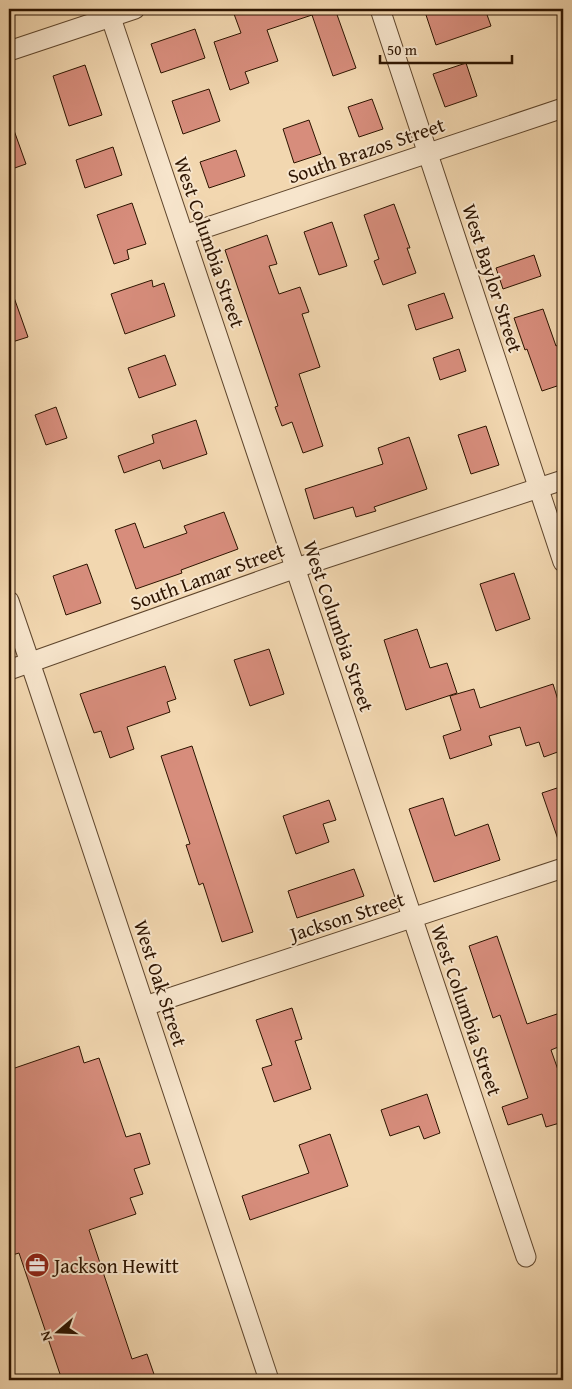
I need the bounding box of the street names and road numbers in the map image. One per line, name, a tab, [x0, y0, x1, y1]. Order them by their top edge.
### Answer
street label: South Brazos Street	[284, 110, 448, 190]
street label: West Columbia Street	[167, 153, 253, 331]
street label: West Baylor Street	[455, 200, 531, 356]
street label: South Lamar Street	[126, 535, 288, 617]
street label: West Columbia Street	[296, 537, 382, 715]
street label: Jackson Street	[283, 884, 408, 949]
street label: West Oak Street	[127, 916, 195, 1050]
street label: West Columbia Street	[424, 921, 510, 1099]

